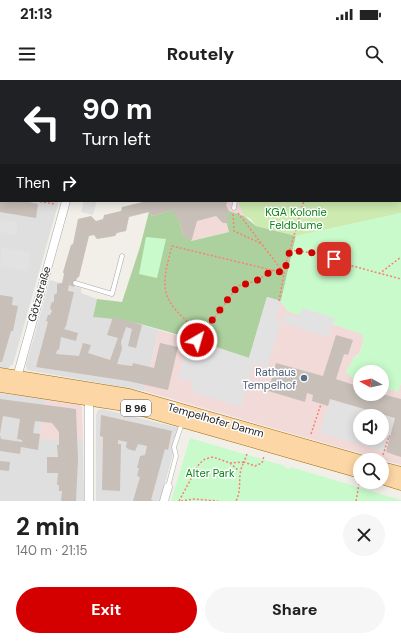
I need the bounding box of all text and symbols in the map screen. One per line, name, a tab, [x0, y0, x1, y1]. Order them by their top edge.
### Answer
text: 21:13	[20, 4, 52, 24]
text: Routely	[167, 42, 234, 66]
icon: menu	[16, 43, 38, 65]
icon: search	[363, 43, 385, 65]
text: 90 m	[82, 91, 152, 128]
icon: left	[16, 96, 68, 148]
text: Turn left	[82, 127, 151, 151]
icon: right	[58, 172, 80, 194]
text: Then	[16, 173, 50, 193]
park label: KGA Kolonie Feldblume	[265, 205, 327, 232]
pin	[317, 242, 351, 276]
icon: arrive	[323, 248, 345, 270]
street label: Götzstraße	[24, 265, 54, 323]
position arrow	[176, 319, 218, 361]
place label: Rathaus Tempelhof	[243, 365, 296, 392]
north arrow	[353, 365, 389, 401]
map controls	[353, 365, 389, 489]
marker: Rathaus Tempelhof	[299, 373, 309, 383]
road number: B 96	[121, 400, 151, 416]
street label: Tempelhofer Damm	[166, 400, 266, 441]
button: sound	[353, 409, 389, 445]
button: search	[353, 453, 389, 489]
park label: Alter Park	[186, 466, 235, 480]
text: 2 min	[16, 511, 80, 542]
button: close	[343, 514, 385, 556]
text: 140 m · 21:15	[16, 542, 88, 559]
button: Exit	[16, 587, 197, 633]
button: Share	[205, 587, 385, 633]

